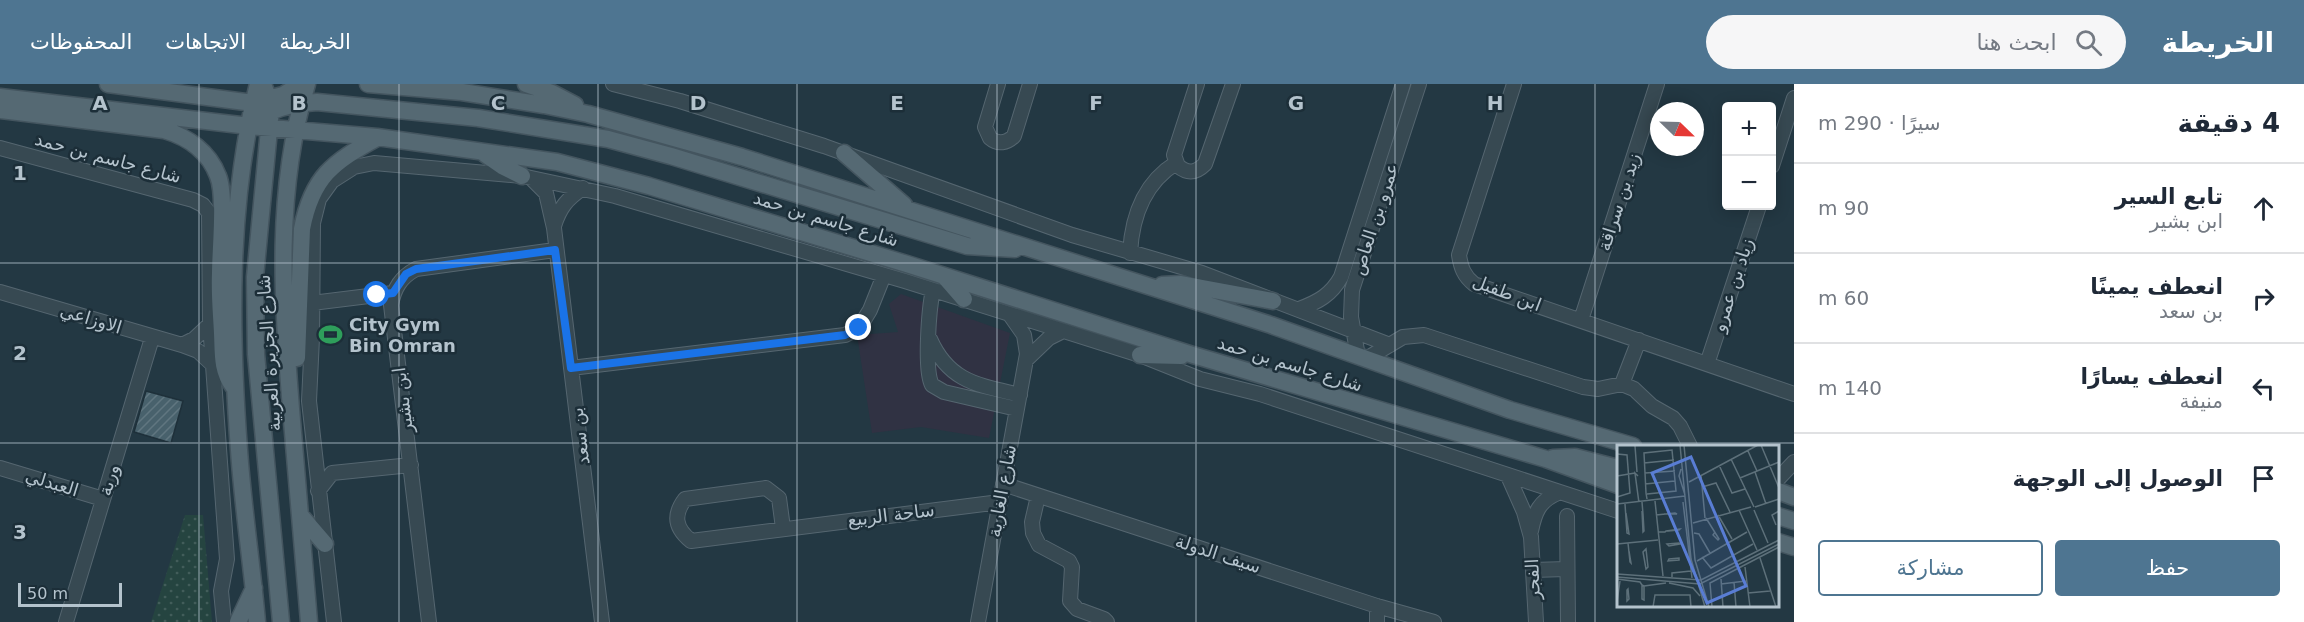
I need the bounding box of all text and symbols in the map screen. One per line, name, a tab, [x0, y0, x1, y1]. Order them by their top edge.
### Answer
search box	[1706, 15, 2126, 69]
icon: search	[2072, 26, 2105, 59]
text: الخريطة	[2162, 26, 2274, 59]
text: المحفوظات	[30, 30, 132, 54]
text: الاتجاهات	[165, 30, 246, 54]
text: الخريطة	[279, 30, 351, 54]
text: ابحث هنا	[1977, 30, 2057, 55]
text: A	[92, 91, 108, 115]
text: B	[291, 91, 307, 115]
text: C	[491, 91, 505, 115]
text: D	[690, 91, 706, 115]
text: E	[890, 91, 904, 115]
text: F	[1089, 91, 1103, 115]
text: G	[1288, 91, 1304, 115]
text: H	[1487, 91, 1503, 115]
north arrow	[1650, 102, 1704, 156]
map controls	[1722, 102, 1776, 210]
button: +	[1722, 102, 1776, 156]
text: 4 دقيقة	[2177, 108, 2280, 138]
text: سيرًا · 290 m	[1818, 111, 1941, 135]
street label: شارع جاسم بن حمد	[32, 128, 184, 188]
street label: زيد بن سراقة	[1593, 150, 1645, 254]
button: −	[1722, 156, 1776, 210]
street label: عمرو بن العاص	[1347, 160, 1403, 278]
text: 1	[13, 161, 27, 185]
text: تابع السير	[2115, 184, 2223, 209]
street label: شارع جاسم بن حمد	[751, 186, 901, 252]
icon: ahead	[2247, 192, 2280, 225]
text: 90 m	[1818, 196, 1869, 220]
text: ابن بشير	[2150, 209, 2223, 233]
street label: زياد بن عمرو	[1707, 235, 1758, 336]
street label: ابن طفيل	[1469, 270, 1545, 316]
street label: شارع الجزيرة العربية	[253, 274, 285, 432]
text: انعطف يمينًا	[2090, 274, 2223, 299]
route start	[363, 281, 389, 307]
icon: right	[2247, 282, 2280, 315]
text: 60 m	[1818, 286, 1869, 310]
street label: الاوزاعي	[57, 299, 125, 339]
text: بن سعد	[2159, 299, 2223, 323]
place label: City Gym Bin Omran	[349, 314, 456, 356]
route end	[845, 314, 871, 340]
sports icon: City Gym Bin Omran	[318, 322, 344, 348]
street label: شارع جاسم بن حمد	[1215, 331, 1365, 397]
text: 2	[13, 341, 27, 365]
text: انعطف يسارًا	[2080, 364, 2223, 389]
street label: ابن بشير	[388, 366, 418, 435]
icon: left	[2247, 372, 2280, 405]
text: 140 m	[1818, 376, 1882, 400]
text: منيفة	[2179, 389, 2223, 413]
street label: بن سعد	[566, 406, 594, 466]
street label: شارع الغارية	[983, 443, 1021, 539]
inset map	[1617, 445, 1779, 607]
street label: وربة	[94, 461, 124, 499]
icon: arrive	[2247, 462, 2280, 495]
street label: العبدلي	[23, 465, 81, 501]
text: الوصول إلى الوجهة	[2013, 466, 2223, 491]
street label: ساحة الربيع	[846, 499, 936, 531]
text: 3	[13, 520, 27, 544]
street label: سيف الدولة	[1172, 530, 1264, 578]
button: مشاركة	[1818, 540, 2043, 596]
button: حفظ	[2055, 540, 2280, 596]
street label: الفجر	[1521, 558, 1545, 601]
scale bar	[18, 580, 122, 608]
text: 50 m	[27, 584, 68, 603]

